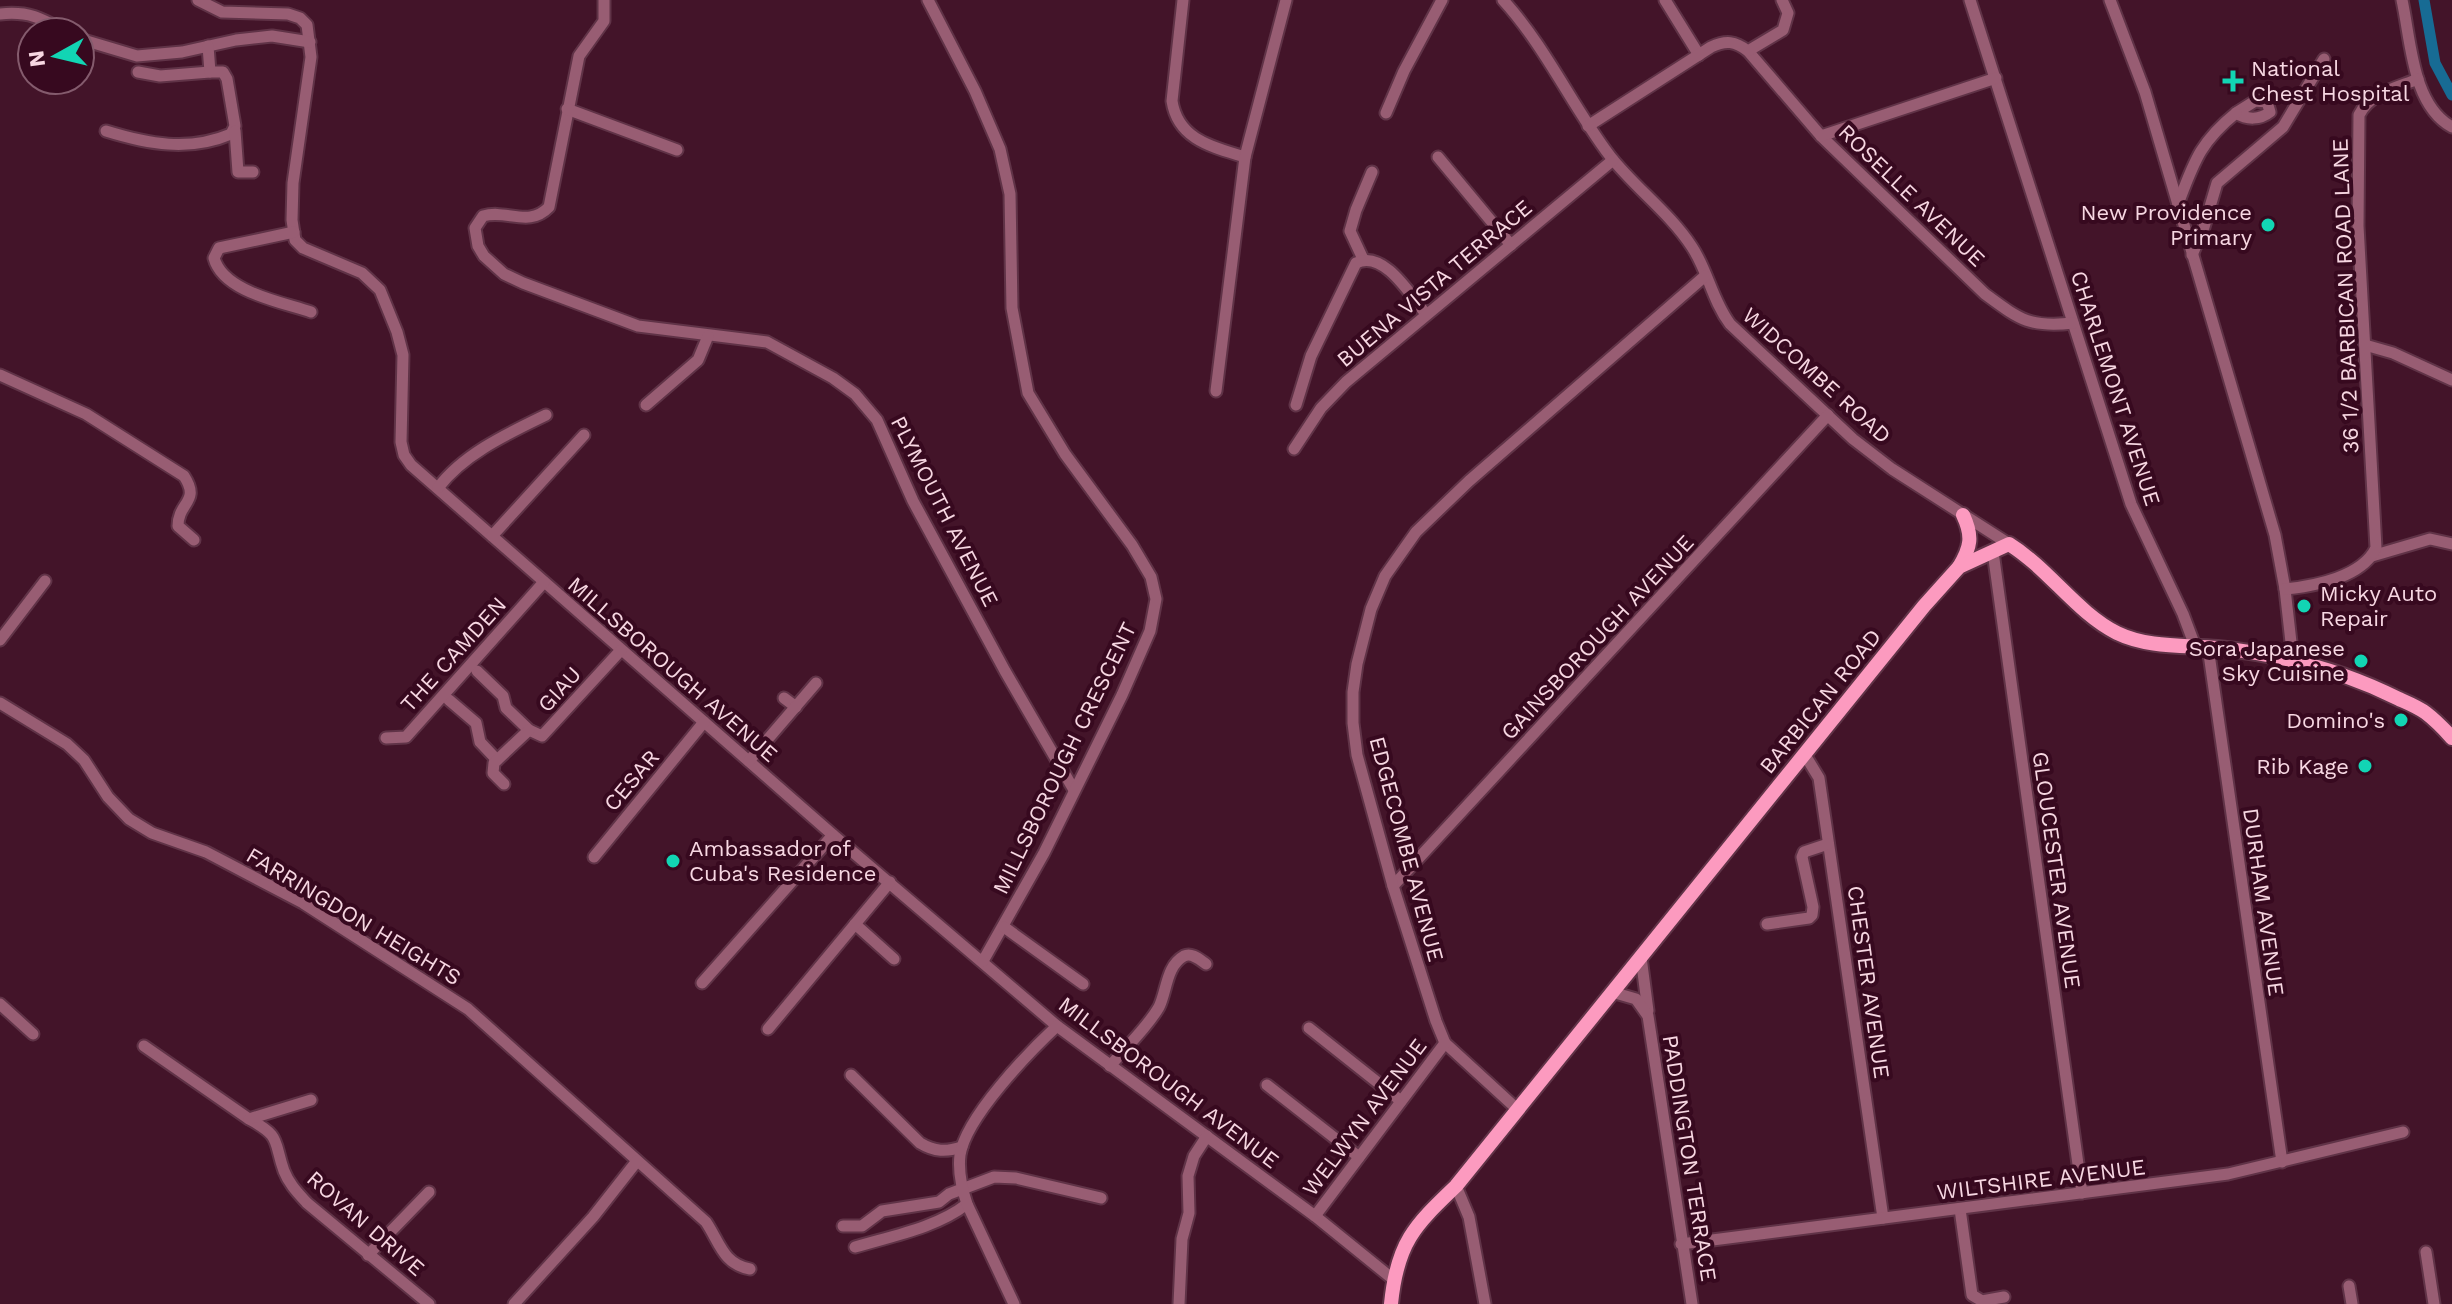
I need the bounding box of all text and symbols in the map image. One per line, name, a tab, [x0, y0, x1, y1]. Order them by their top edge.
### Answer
north arrow	[16, 16, 96, 96]
text: N	[23, 49, 50, 69]
place label: National Chest Hospital	[2251, 56, 2410, 106]
marker: National Chest Hospital	[2222, 70, 2244, 92]
street label: ROSELLE AVENUE	[1833, 119, 1990, 271]
street label: 36 1/2 BARBICAN ROAD LANE	[2328, 138, 2363, 454]
street label: BUENA VISTA TERRACE	[1332, 195, 1537, 372]
place label: New Providence Primary	[2081, 200, 2253, 250]
marker: New Providence Primary	[2259, 216, 2277, 234]
street label: CHARLEMONT AVENUE	[2066, 268, 2165, 509]
street label: WIDCOMBE ROAD	[1737, 302, 1896, 448]
street label: PLYMOUTH AVENUE	[886, 412, 1003, 611]
street label: GAINSBOROUGH AVENUE	[1496, 530, 1699, 745]
street label: MILLSBOROUGH AVENUE	[563, 572, 782, 767]
place label: Micky Auto Repair	[2320, 581, 2437, 631]
street label: THE CAMDEN	[395, 592, 511, 717]
marker: Micky Auto Repair	[2295, 597, 2313, 615]
street label: MILLSBOROUGH CRESCENT	[988, 618, 1141, 898]
street label: BARBICAN ROAD	[1755, 624, 1886, 778]
place label: Sora Japanese Sky Cuisine	[2189, 636, 2345, 686]
marker: Sora Japanese Sky Cuisine	[2352, 652, 2370, 670]
street label: GIAU	[533, 662, 586, 717]
place label: Domino's	[2286, 708, 2385, 733]
marker: Domino's	[2392, 711, 2410, 729]
street label: EDGECOMBE AVENUE	[1364, 734, 1449, 964]
street label: CESAR	[599, 745, 664, 816]
street label: GLOUCESTER AVENUE	[2027, 750, 2086, 990]
place label: Rib Kage	[2256, 754, 2349, 779]
marker: Rib Kage	[2356, 757, 2374, 775]
street label: DURHAM AVENUE	[2238, 807, 2289, 998]
place label: Ambassador of Cuba's Residence	[689, 836, 876, 886]
street label: FARRINGDON HEIGHTS	[242, 842, 465, 990]
marker: Ambassador of Cuba's Residence	[664, 852, 682, 870]
street label: CHESTER AVENUE	[1843, 884, 1894, 1080]
street label: MILLSBOROUGH AVENUE	[1054, 991, 1284, 1173]
street label: PADDINGTON TERRACE	[1658, 1033, 1721, 1283]
street label: WELWYN AVENUE	[1297, 1034, 1432, 1201]
street label: WILTSHIRE AVENUE	[1935, 1154, 2147, 1205]
street label: ROVAN DRIVE	[302, 1166, 429, 1281]

